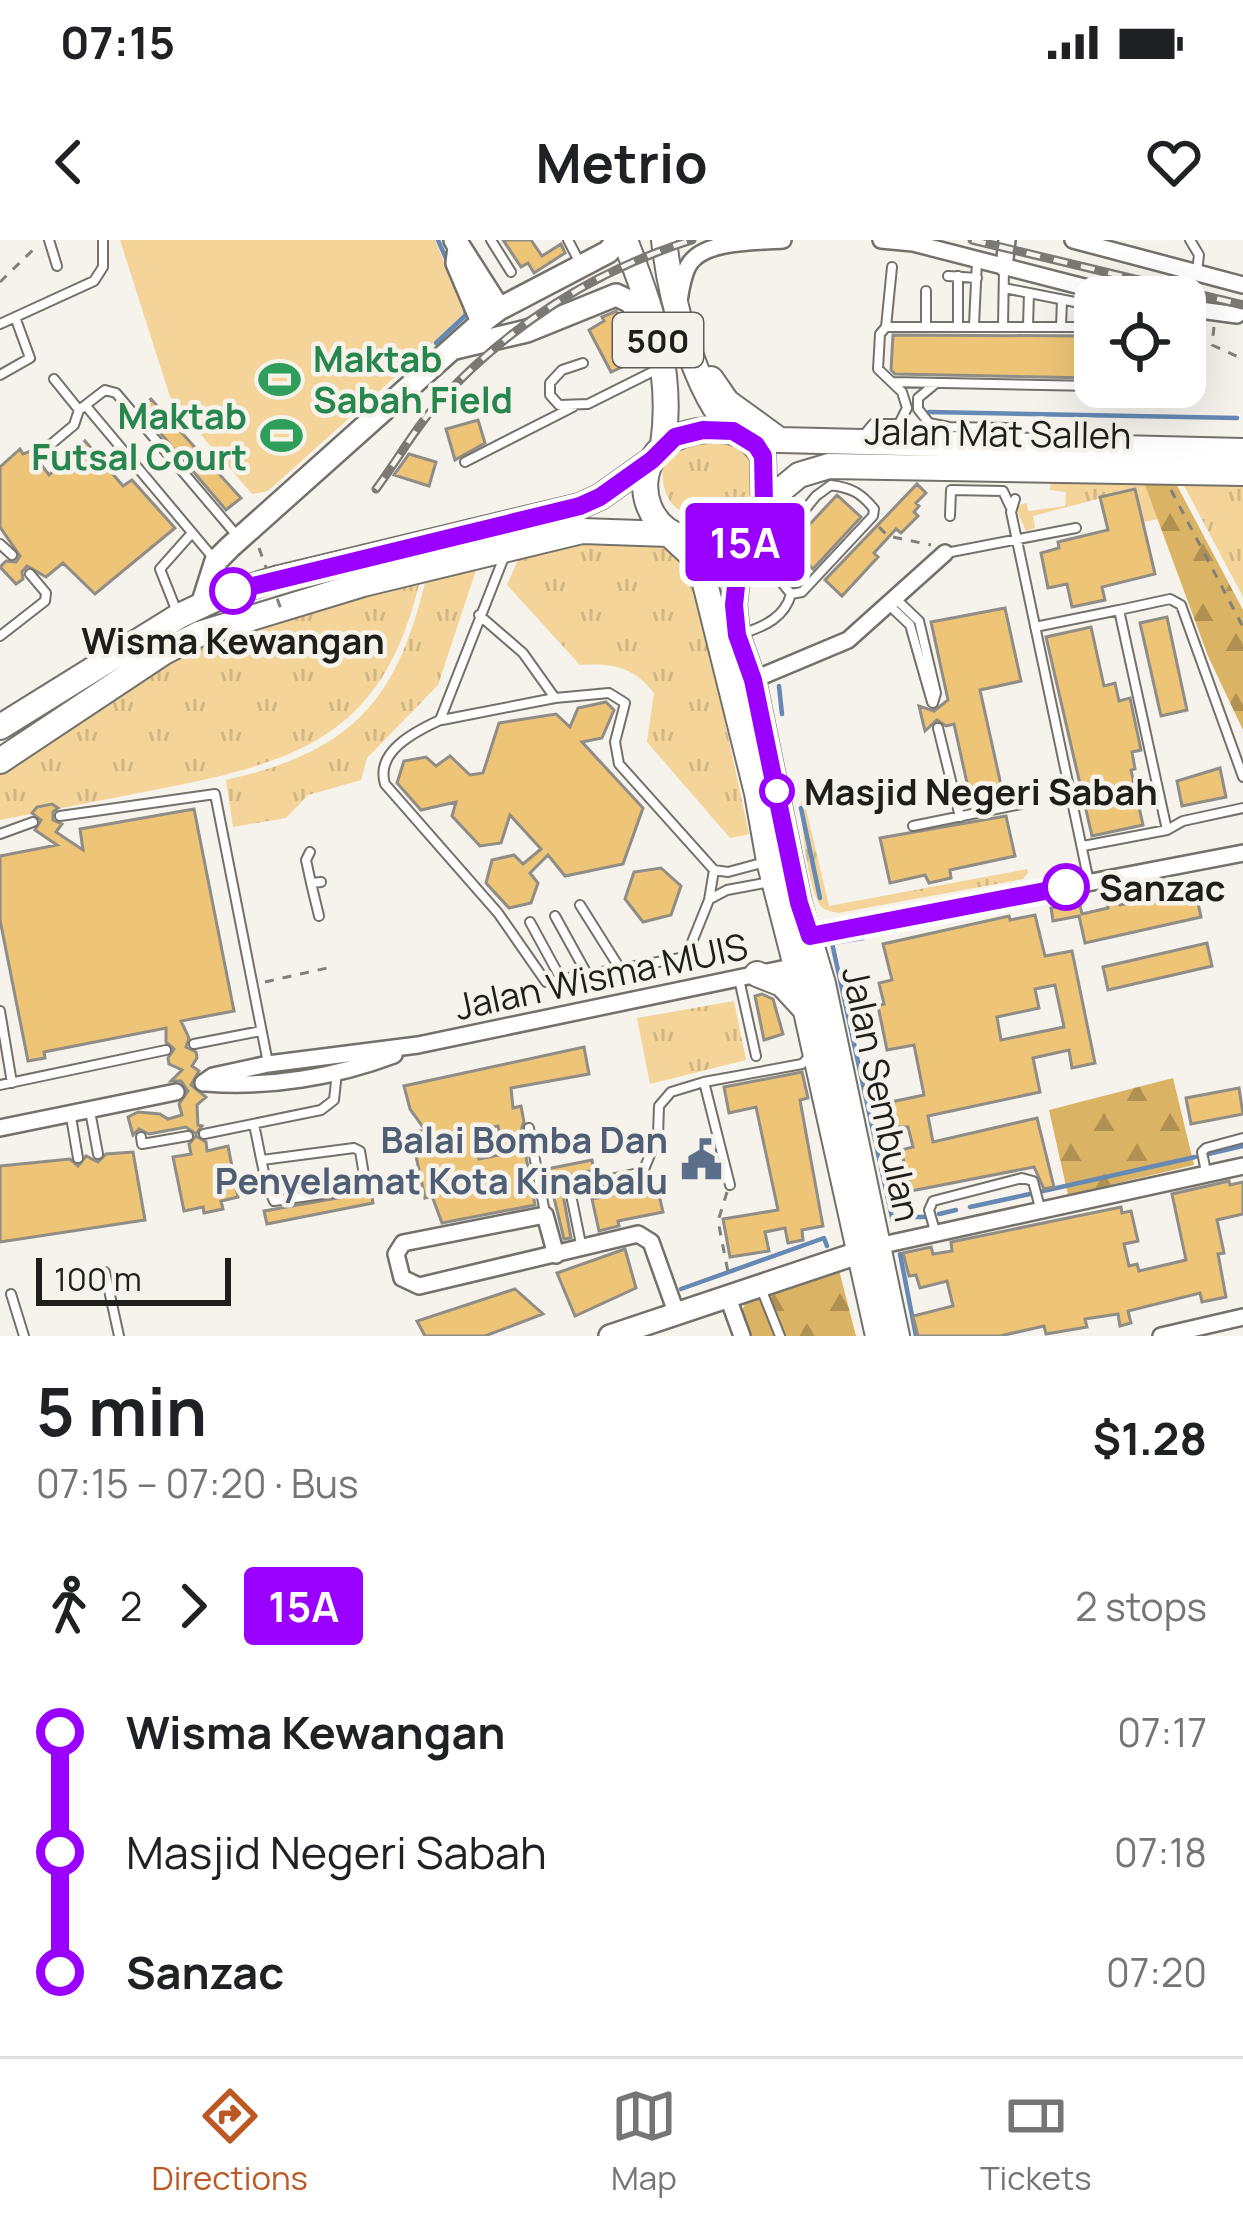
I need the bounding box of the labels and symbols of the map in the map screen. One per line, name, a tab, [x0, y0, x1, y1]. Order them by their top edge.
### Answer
road number: 500	[613, 313, 703, 367]
place label: Maktab Sabah Field	[313, 334, 513, 424]
sports icon: Maktab Sabah Field	[256, 356, 302, 402]
place label: Maktab Futsal Court	[31, 391, 247, 481]
street label: Jalan Mat Salleh	[864, 406, 1132, 460]
sports icon: Maktab Futsal Court	[258, 413, 304, 459]
line badge: 15A	[676, 503, 814, 581]
marker: Wisma Kewangan	[211, 569, 255, 613]
place label: Wisma Kewangan	[81, 616, 385, 665]
place label: Masjid Negeri Sabah	[804, 767, 1158, 816]
marker: Masjid Negeri Sabah	[761, 775, 793, 807]
place label: Sanzac	[1099, 863, 1226, 912]
marker: Sanzac	[1044, 865, 1088, 909]
street label: Jalan Wisma MUIS	[450, 921, 752, 1031]
street label: Jalan Sembulan	[831, 962, 933, 1226]
place label: Balai Bomba Dan Penyelamat Kota Kinabalu	[215, 1115, 668, 1205]
public building icon: Balai Bomba Dan Penyelamat Kota Kinabalu	[679, 1137, 725, 1183]
scale bar	[36, 1252, 231, 1305]

